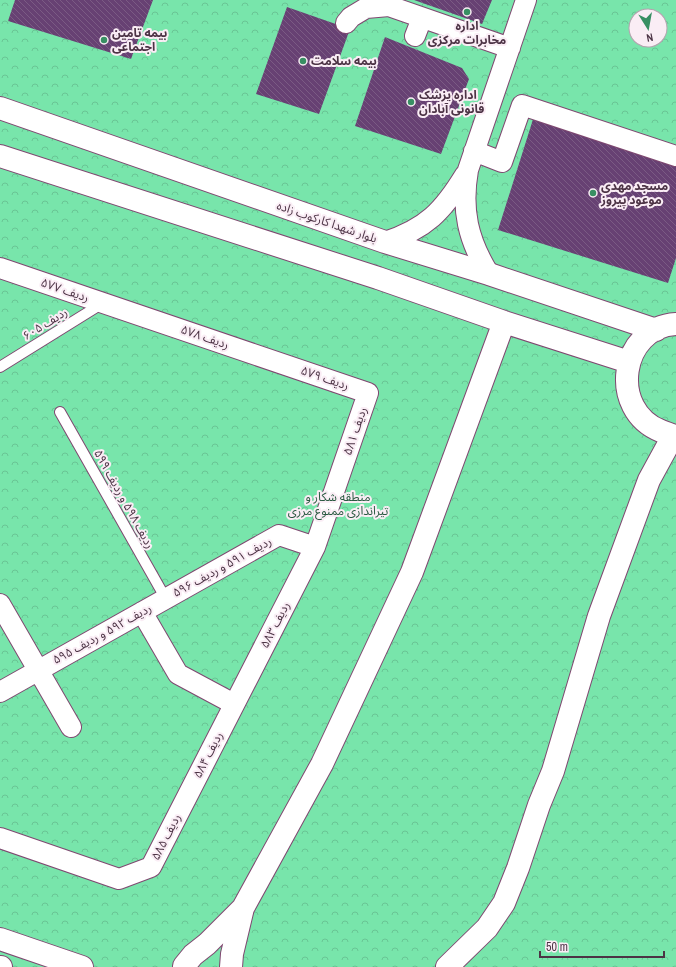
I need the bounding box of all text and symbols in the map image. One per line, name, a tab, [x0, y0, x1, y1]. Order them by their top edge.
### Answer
marker: اداره مخابرات مرکزی	[462, 7, 472, 17]
north arrow	[628, 8, 668, 48]
place label: اداره مخابرات مرکزی	[428, 18, 506, 48]
place label: بیمه تامین اجتماعی	[112, 25, 167, 55]
text: N	[645, 30, 654, 45]
marker: بیمه تامین اجتماعی	[99, 35, 109, 45]
place label: بیمه سلامت	[311, 53, 377, 69]
marker: بیمه سلامت	[298, 56, 308, 66]
place label: اداره پزشک قانونی آبادان	[419, 87, 484, 117]
marker: اداره پزشک قانونی آبادان	[406, 97, 416, 107]
place label: مسجد مهدی موعود پیروز	[600, 178, 668, 209]
marker: مسجد مهدی موعود پیروز	[588, 188, 598, 198]
street label: بلوار شهدا کارکوب زاده	[275, 197, 379, 247]
street label: ردیف ۵۷۷	[39, 274, 91, 306]
street label: ردیف ۶۰۵	[20, 304, 70, 344]
street label: ردیف ۵۷۸	[179, 321, 231, 353]
street label: ردیف ۵۷۹	[299, 362, 351, 394]
street label: ردیف ۵۸۱	[339, 405, 371, 457]
street label: ردیف ۵۹۸ و ردیف ۵۹۹	[90, 447, 158, 551]
park label: منطقه شکار و تیراندازی ممنوع مرزی	[288, 489, 389, 520]
street label: ردیف ۵۹۱ و ردیف ۵۹۶	[170, 533, 274, 601]
street label: ردیف ۵۸۳	[257, 599, 293, 651]
street label: ردیف ۵۹۲ و ردیف ۵۹۵	[50, 600, 154, 668]
street label: ردیف ۵۸۴	[190, 729, 226, 781]
street label: ردیف ۵۸۵	[148, 811, 184, 863]
scale bar	[540, 933, 664, 959]
text: 50 m	[546, 939, 568, 955]

